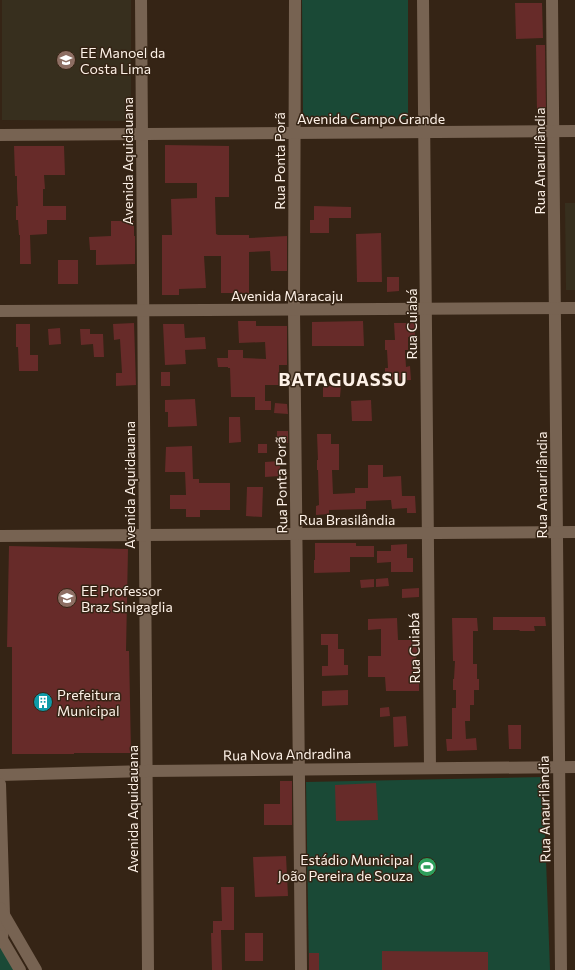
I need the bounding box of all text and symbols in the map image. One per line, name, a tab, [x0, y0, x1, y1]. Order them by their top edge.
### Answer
place label: EE Manoel da Costa Lima	[80, 44, 165, 77]
school or university icon: EE Manoel da Costa Lima	[55, 49, 77, 71]
street label: Avenida Aquidauana	[119, 97, 136, 225]
street label: Rua Anaurilândia	[531, 108, 548, 214]
street label: Avenida Campo Grande	[297, 110, 445, 127]
street label: Rua Ponta Porã	[271, 112, 288, 210]
street label: Avenida Maracaju	[231, 287, 343, 304]
street label: Rua Cuiabá	[403, 289, 420, 360]
district label: BATAGUASSU	[278, 368, 408, 390]
street label: Avenida Aquidauana	[121, 421, 138, 549]
street label: Rua Anaurilândia	[533, 432, 550, 538]
street label: Rua Ponta Porã	[272, 436, 290, 534]
street label: Rua Brasilândia	[299, 511, 395, 528]
place label: EE Professor Braz Sinigaglia	[81, 582, 173, 615]
school or university icon: EE Professor Braz Sinigaglia	[56, 587, 78, 609]
street label: Rua Cuiabá	[405, 612, 423, 684]
place label: Prefeitura Municipal	[57, 686, 121, 719]
building icon: Prefeitura Municipal	[32, 691, 54, 713]
street label: Rua Nova Andradina	[223, 744, 351, 764]
street label: Avenida Aquidauana	[124, 745, 141, 873]
street label: Rua Anaurilândia	[535, 755, 553, 863]
place label: Estádio Municipal João Pereira de Souza	[278, 851, 413, 884]
sports icon: Estádio Municipal João Pereira de Souza	[416, 856, 438, 878]

